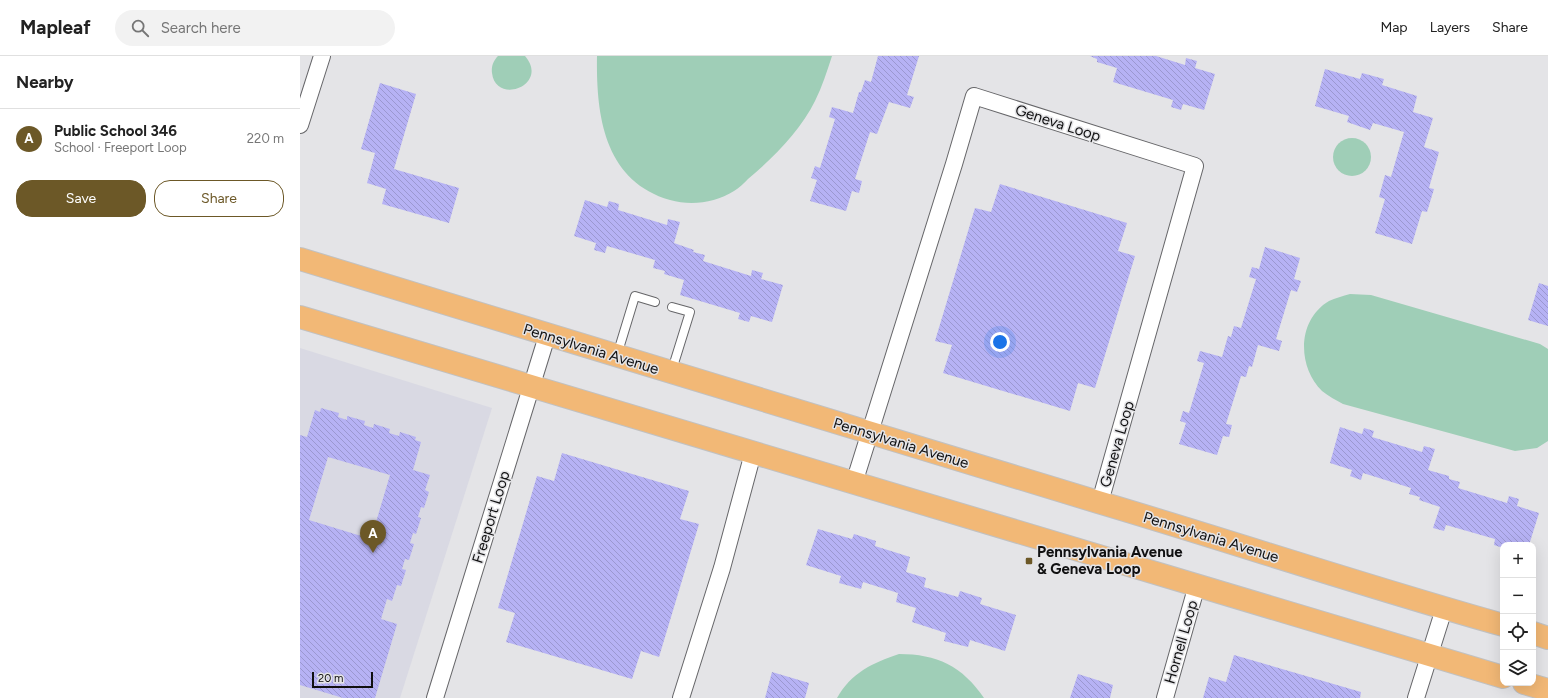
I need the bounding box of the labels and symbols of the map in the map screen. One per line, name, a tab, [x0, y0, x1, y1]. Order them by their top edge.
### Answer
street label: Geneva Loop	[1013, 101, 1103, 145]
street label: Pennsylvania Avenue	[521, 320, 661, 378]
your location	[990, 332, 1010, 352]
street label: Geneva Loop	[1096, 399, 1138, 489]
street label: Pennsylvania Avenue	[831, 414, 971, 472]
street label: Freeport Loop	[468, 469, 514, 565]
street label: Pennsylvania Avenue	[1141, 508, 1281, 566]
pin: A	[360, 520, 386, 553]
place label: Pennsylvania Avenue & Geneva Loop	[1037, 543, 1183, 578]
marker: Pennsylvania Avenue & Geneva Loop	[1024, 556, 1034, 566]
street label: Hornell Loop	[1161, 598, 1202, 686]
scale bar	[312, 670, 373, 689]

